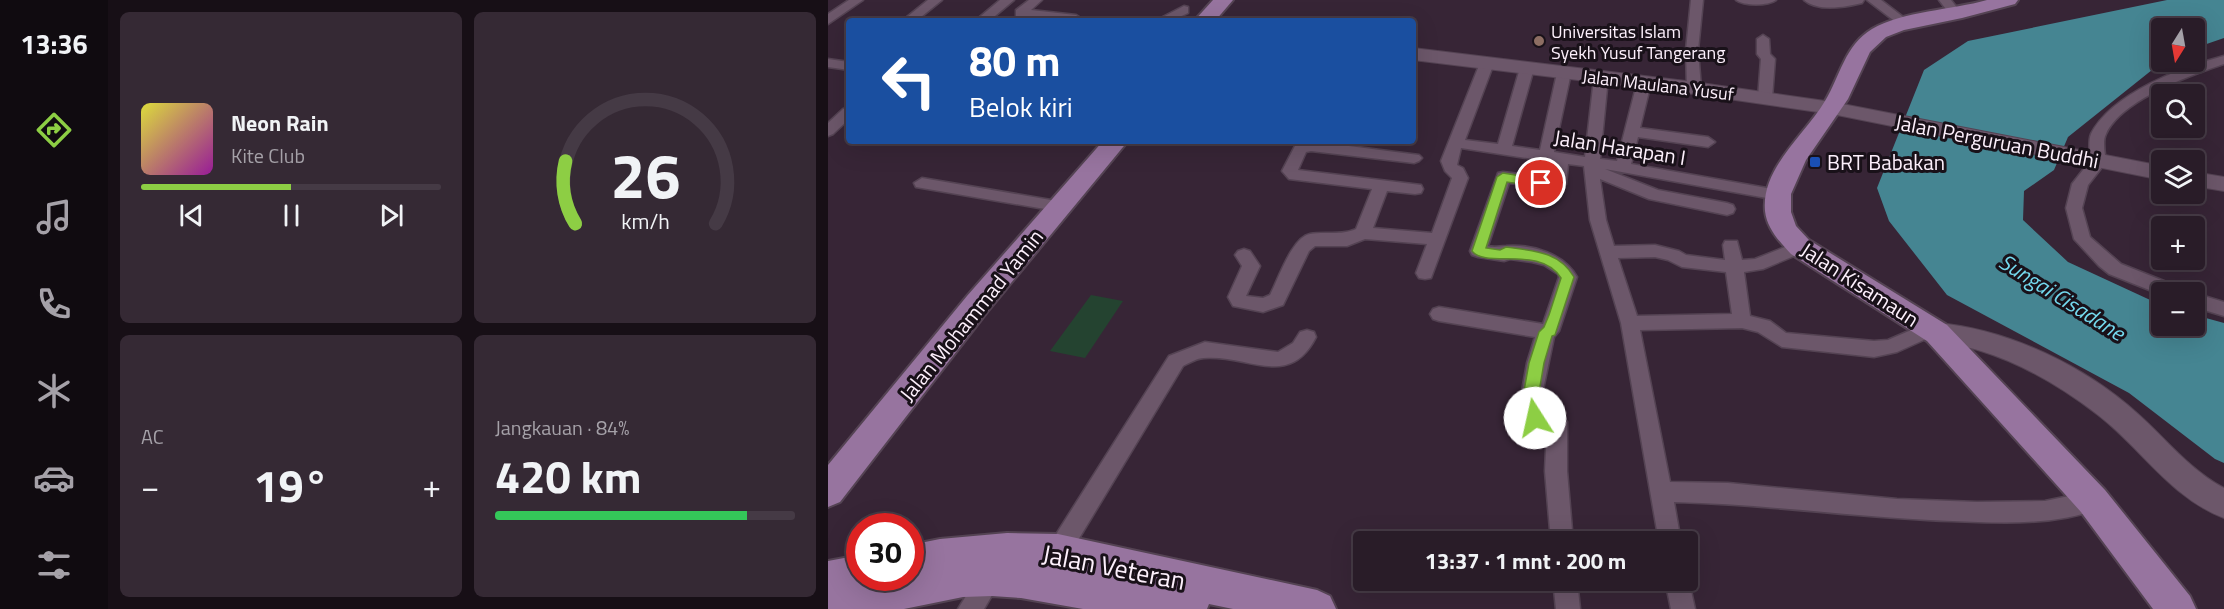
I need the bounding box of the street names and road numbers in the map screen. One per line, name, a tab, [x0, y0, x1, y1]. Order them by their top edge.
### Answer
street label: Jalan Maulana Yusuf	[1581, 62, 1735, 108]
street label: Jalan Perguruan Buddhi	[1892, 106, 2102, 176]
street label: Jalan Harapan I	[1552, 121, 1688, 173]
street label: Jalan Mohammad Yamin	[891, 222, 1051, 408]
street label: Jalan Kisamaun	[1795, 234, 1925, 334]
street label: Jalan Veteran	[1039, 534, 1189, 600]

